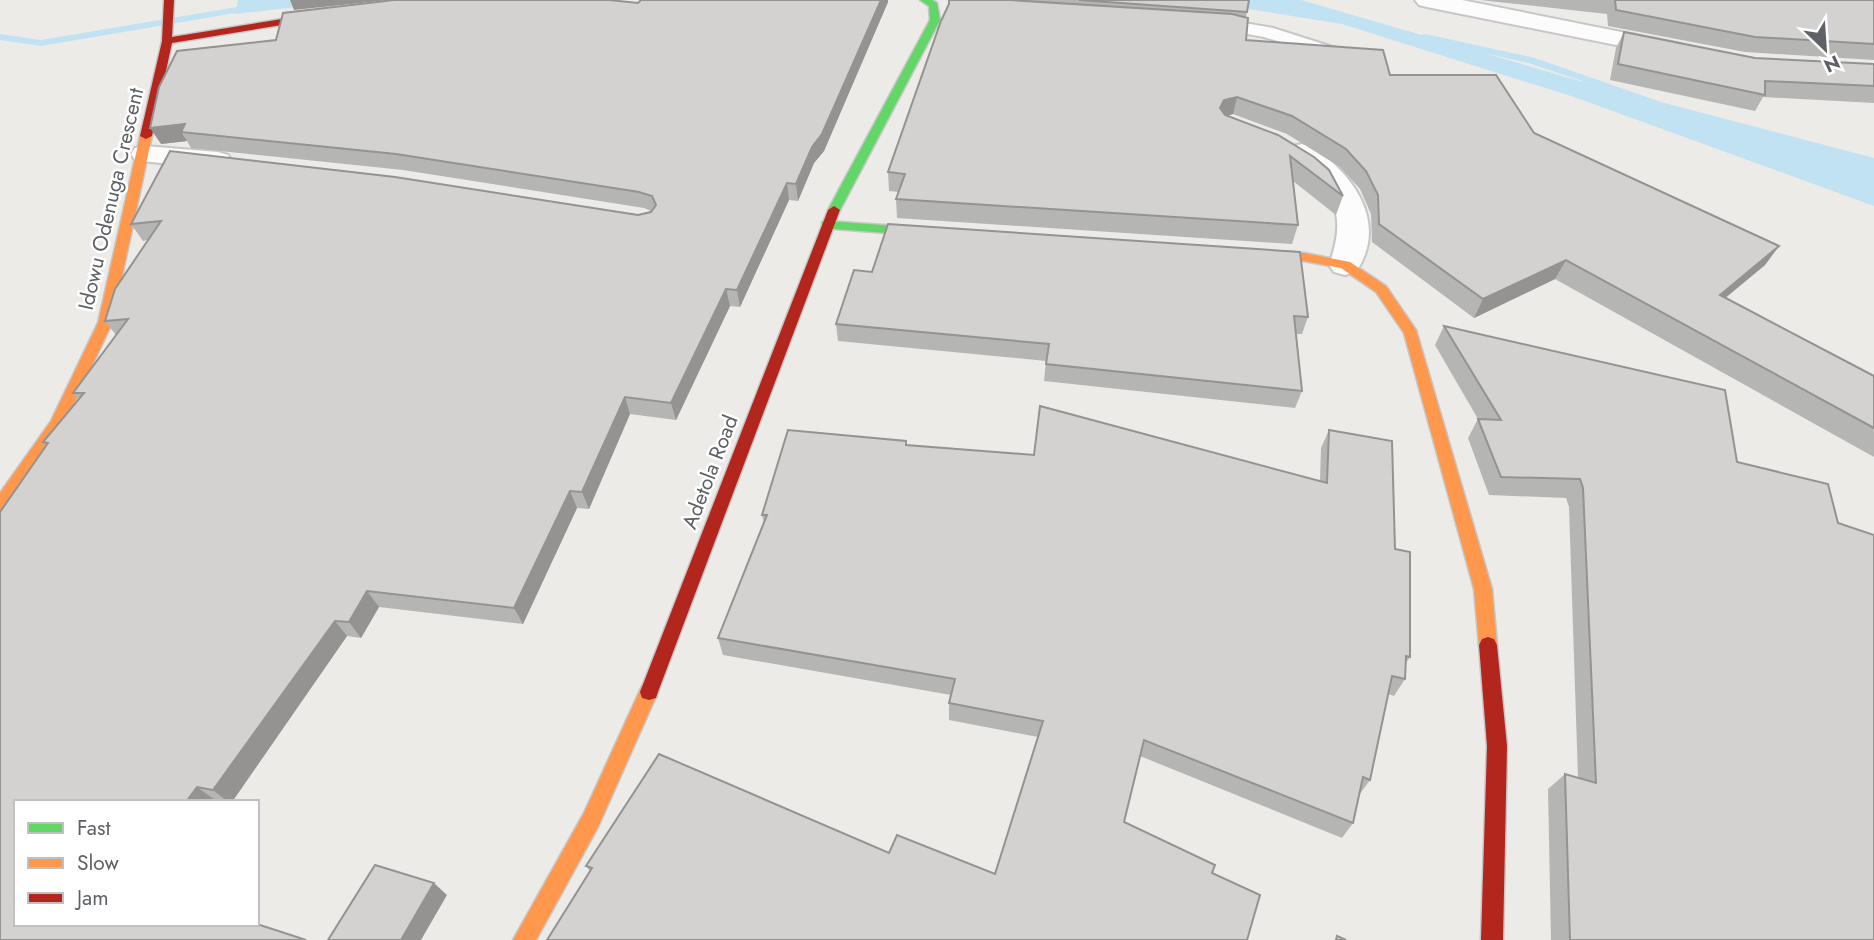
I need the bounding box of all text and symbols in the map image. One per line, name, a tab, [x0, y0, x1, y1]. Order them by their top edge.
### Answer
north arrow	[1790, 14, 1860, 84]
text: N	[1819, 49, 1845, 79]
street label: Idowu Odenuga Crescent	[71, 85, 151, 313]
street label: Adetola Road	[675, 411, 745, 533]
legend	[14, 800, 259, 926]
text: Fast	[77, 813, 110, 843]
text: Slow	[77, 848, 119, 878]
text: Jam	[74, 883, 109, 913]

